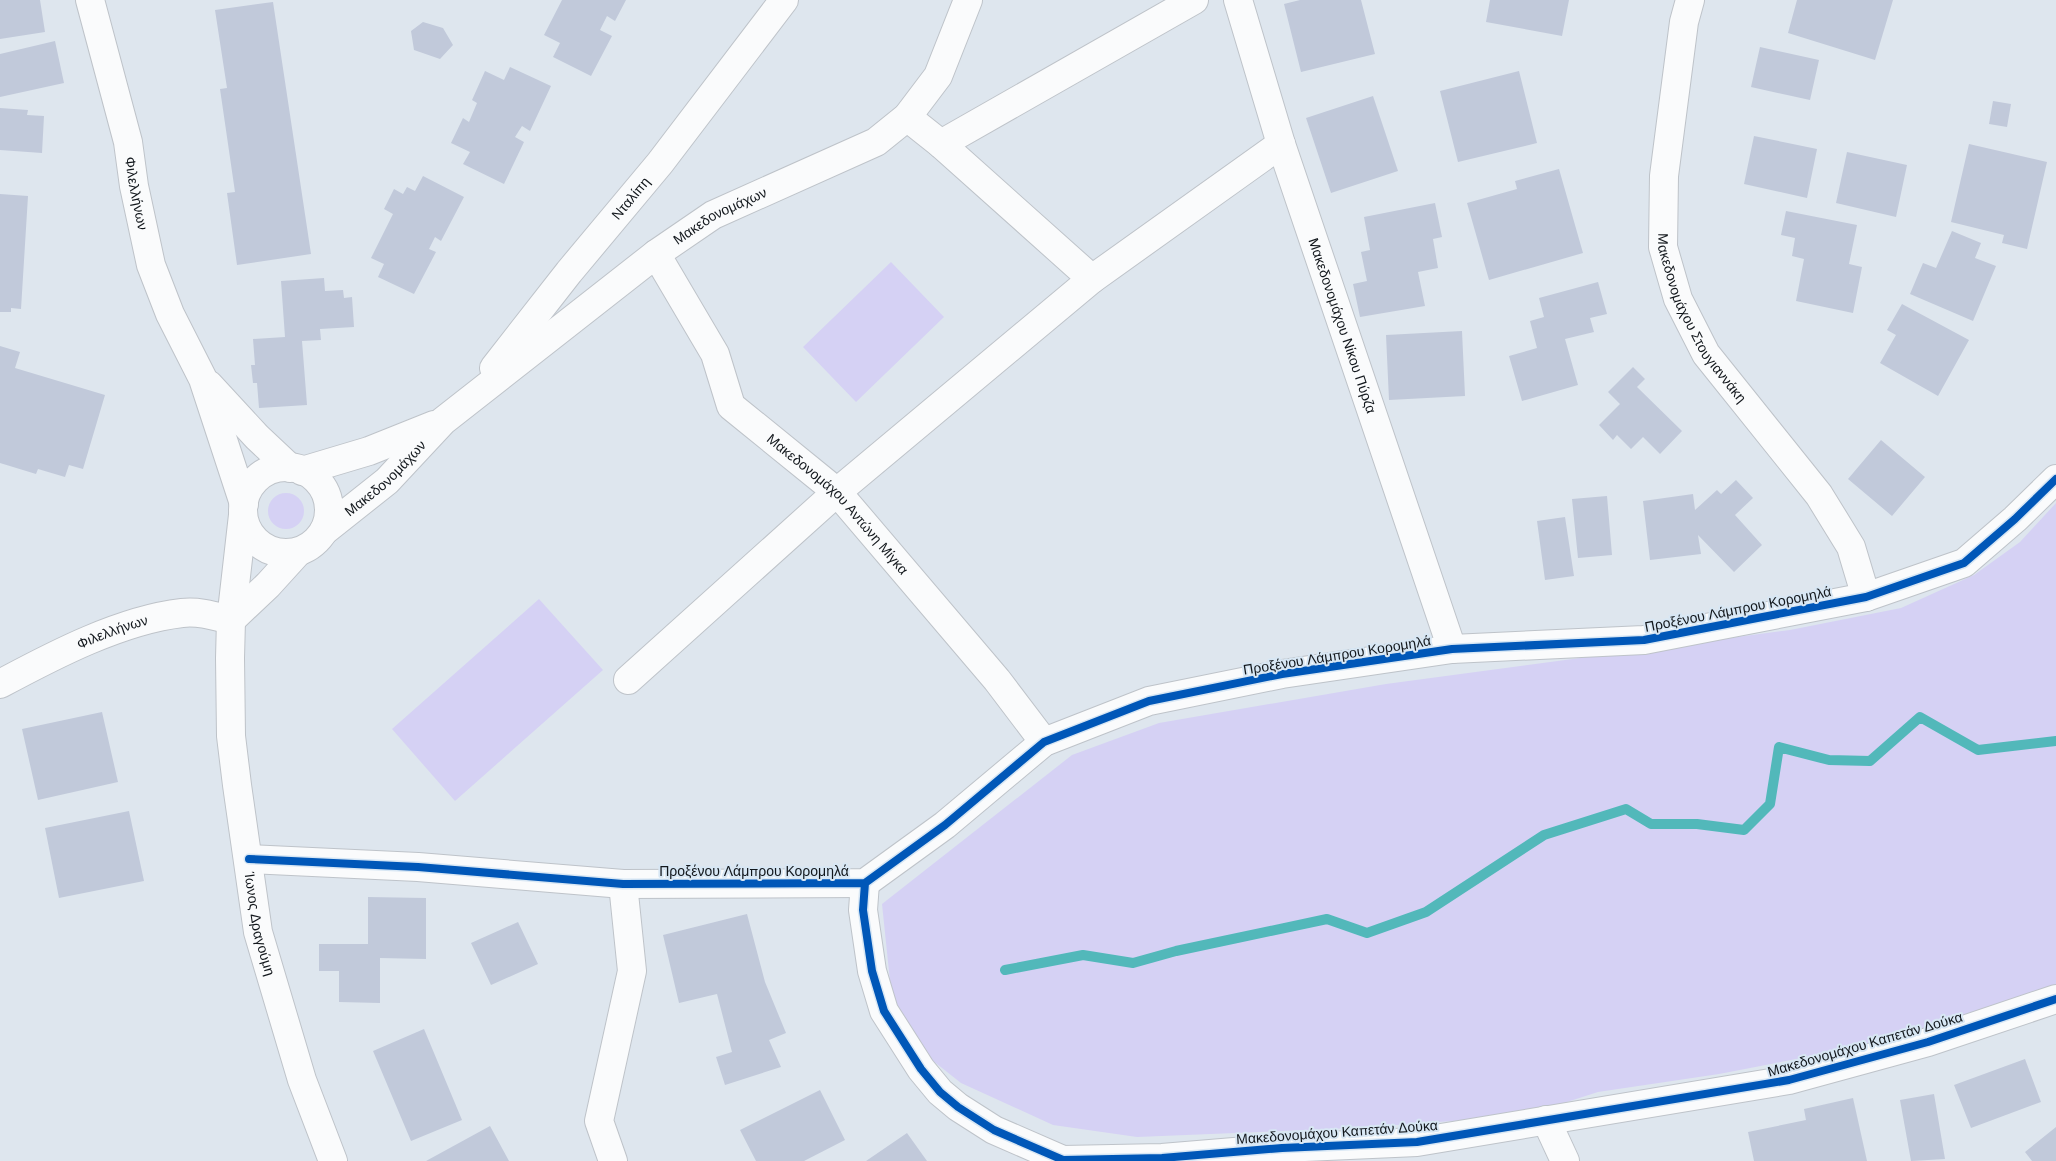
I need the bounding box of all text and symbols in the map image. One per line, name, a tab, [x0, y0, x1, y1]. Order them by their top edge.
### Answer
street label: Φιλελλήνων	[121, 156, 152, 232]
street label: Νταλίπη	[608, 173, 654, 223]
street label: Μακεδονομάχων	[670, 183, 770, 249]
street label: Μακεδονομάχου Στουγιαννάκη	[1654, 233, 1750, 406]
street label: Μακεδονομάχου Νίκου Πύρζα	[1304, 236, 1381, 416]
street label: Μακεδονομάχου Αντώνη Μίγκα	[763, 430, 912, 578]
street label: Μακεδονομάχων	[341, 436, 430, 520]
street label: Προξένου Λάμπρου Κορομηλά	[1643, 582, 1833, 636]
street label: Φιλελλήνων	[74, 611, 150, 653]
street label: Προξένου Λάμπρου Κορομηλά	[1242, 631, 1432, 679]
street label: Προξένου Λάμπρου Κορομηλά	[659, 862, 849, 880]
street label: Ίωνος Δραγούμη	[240, 870, 279, 978]
street label: Μακεδονομάχου Καπετάν Δούκα	[1765, 1007, 1965, 1081]
street label: Μακεδονομάχου Καπετάν Δούκα	[1236, 1116, 1438, 1148]

